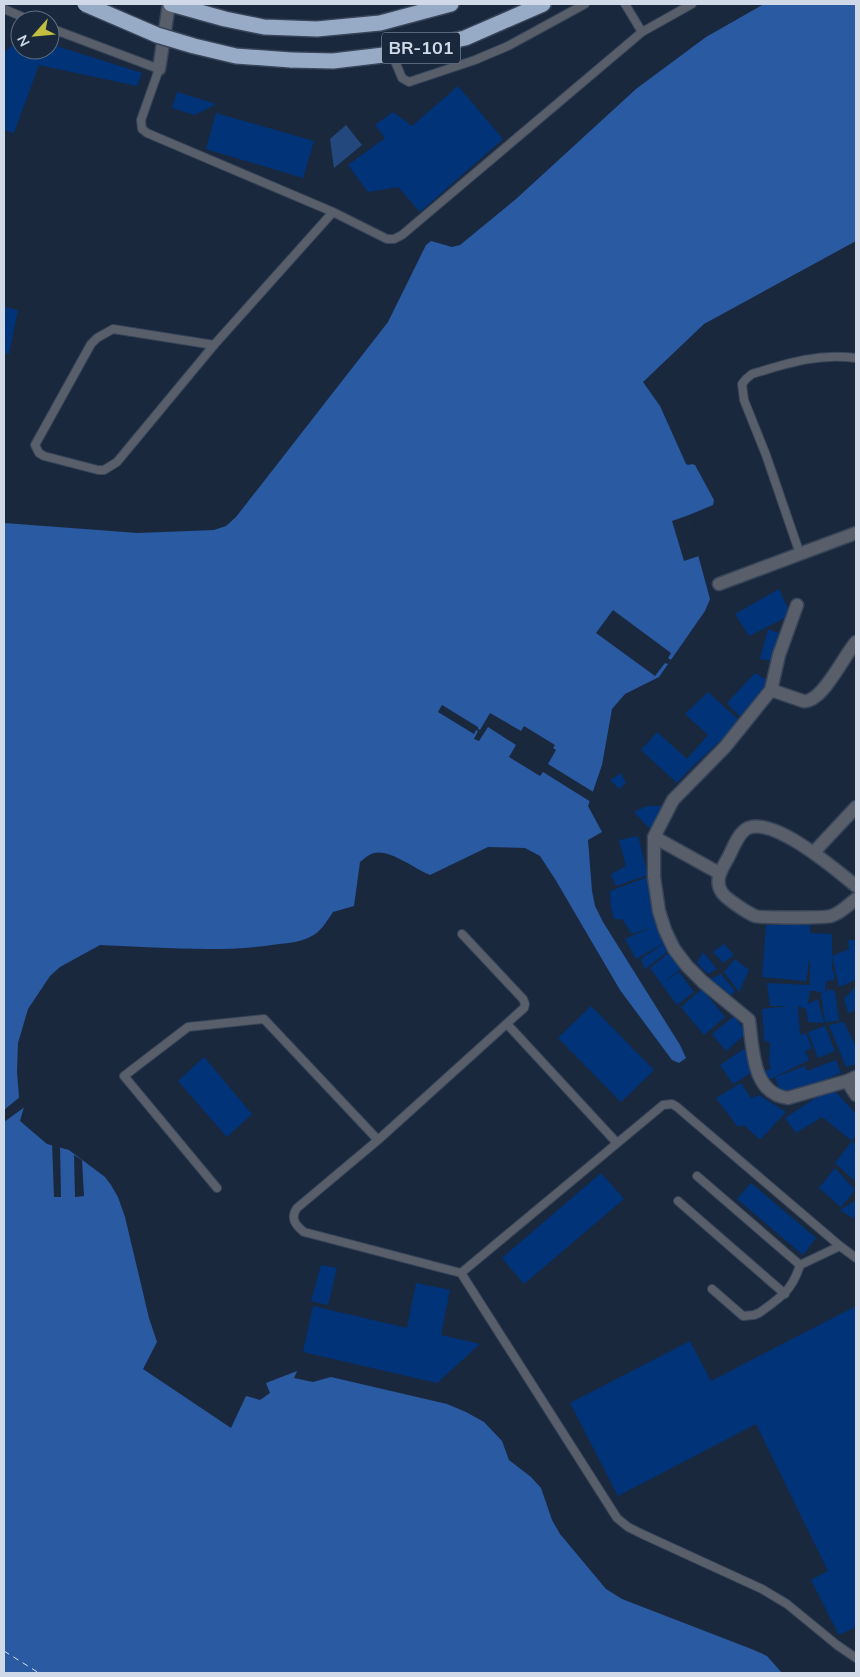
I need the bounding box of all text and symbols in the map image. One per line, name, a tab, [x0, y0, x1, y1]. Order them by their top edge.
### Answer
north arrow	[10, 10, 60, 60]
text: N	[13, 32, 34, 50]
road number: BR-101	[382, 32, 460, 64]

